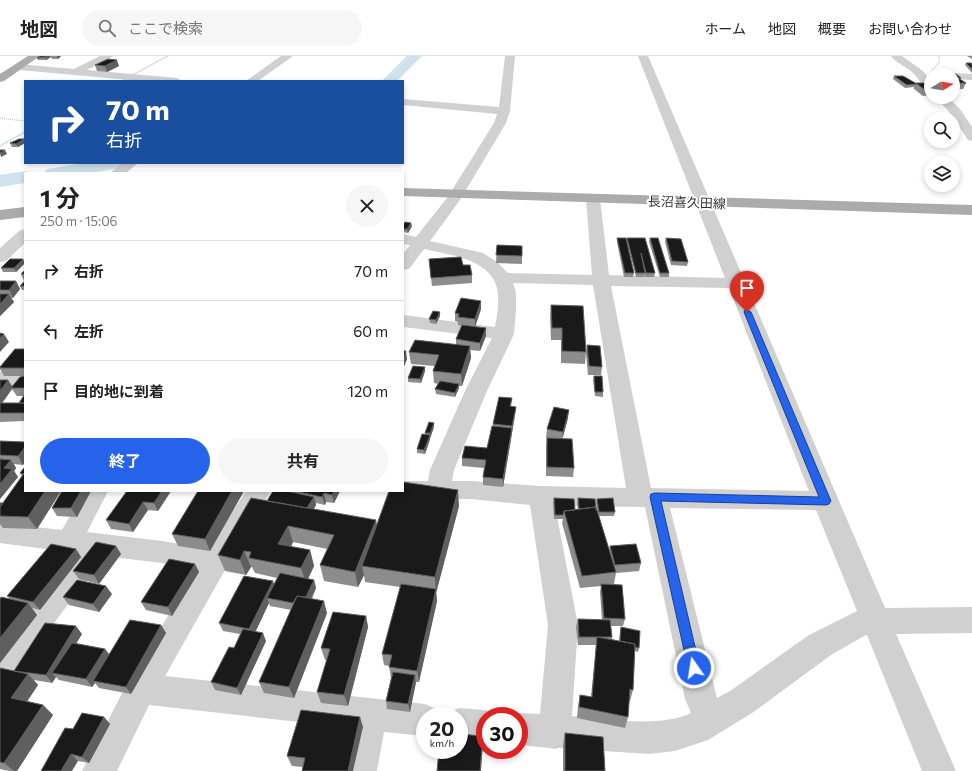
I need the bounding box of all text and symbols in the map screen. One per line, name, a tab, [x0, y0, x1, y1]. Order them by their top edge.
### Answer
search box	[82, 10, 362, 46]
text: 地図	[20, 17, 58, 40]
icon: search	[96, 17, 118, 39]
text: ここで検索	[128, 19, 203, 37]
text: ホーム	[704, 20, 746, 37]
text: 地図	[768, 20, 796, 37]
text: 概要	[818, 20, 846, 37]
text: お問い合わせ	[868, 20, 952, 37]
north arrow	[924, 68, 960, 104]
map controls	[924, 68, 960, 192]
text: 70 m	[106, 92, 170, 126]
icon: right	[40, 96, 92, 148]
button: search	[924, 112, 960, 148]
text: 右折	[106, 129, 142, 151]
button: layers	[924, 156, 960, 192]
text: 1 分	[40, 183, 79, 212]
button: close	[346, 185, 388, 227]
street label: 長沼喜久田線	[648, 193, 726, 211]
text: 250 m · 15:06	[40, 213, 118, 229]
icon: right	[40, 260, 62, 282]
text: 右折	[74, 262, 104, 280]
text: 70 m	[354, 262, 388, 280]
pin	[730, 271, 764, 312]
icon: arrive	[736, 277, 758, 299]
icon: left	[40, 320, 62, 342]
text: 左折	[74, 322, 104, 340]
text: 60 m	[353, 322, 388, 340]
icon: arrive	[40, 380, 62, 402]
text: 目的地に到着	[74, 382, 164, 400]
text: 120 m	[348, 382, 388, 400]
button: 終了	[40, 438, 210, 484]
button: 共有	[218, 438, 388, 484]
position arrow	[673, 647, 715, 689]
speed limit sign: 30	[476, 707, 528, 759]
text: 20	[430, 716, 454, 740]
text: km/h	[430, 737, 454, 749]

